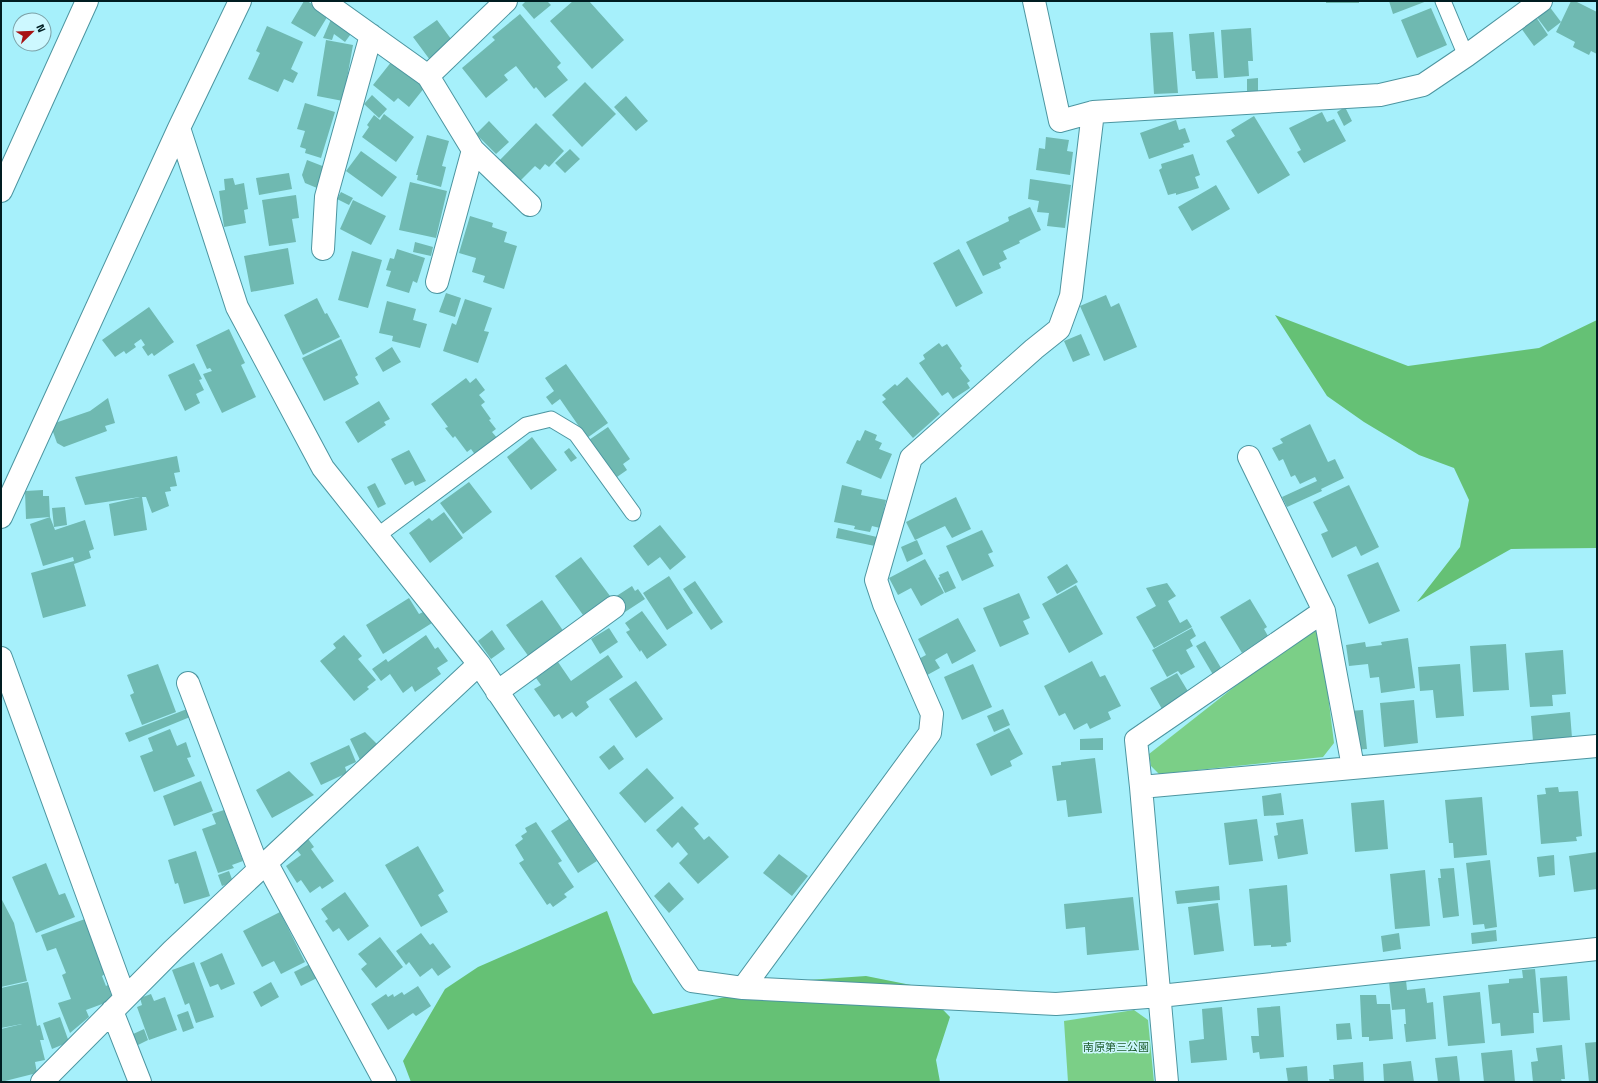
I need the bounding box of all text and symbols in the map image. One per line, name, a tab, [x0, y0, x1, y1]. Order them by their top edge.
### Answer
north arrow	[12, 12, 52, 52]
text: N	[32, 21, 50, 35]
park label: 南原第三公園	[1083, 1039, 1149, 1055]

